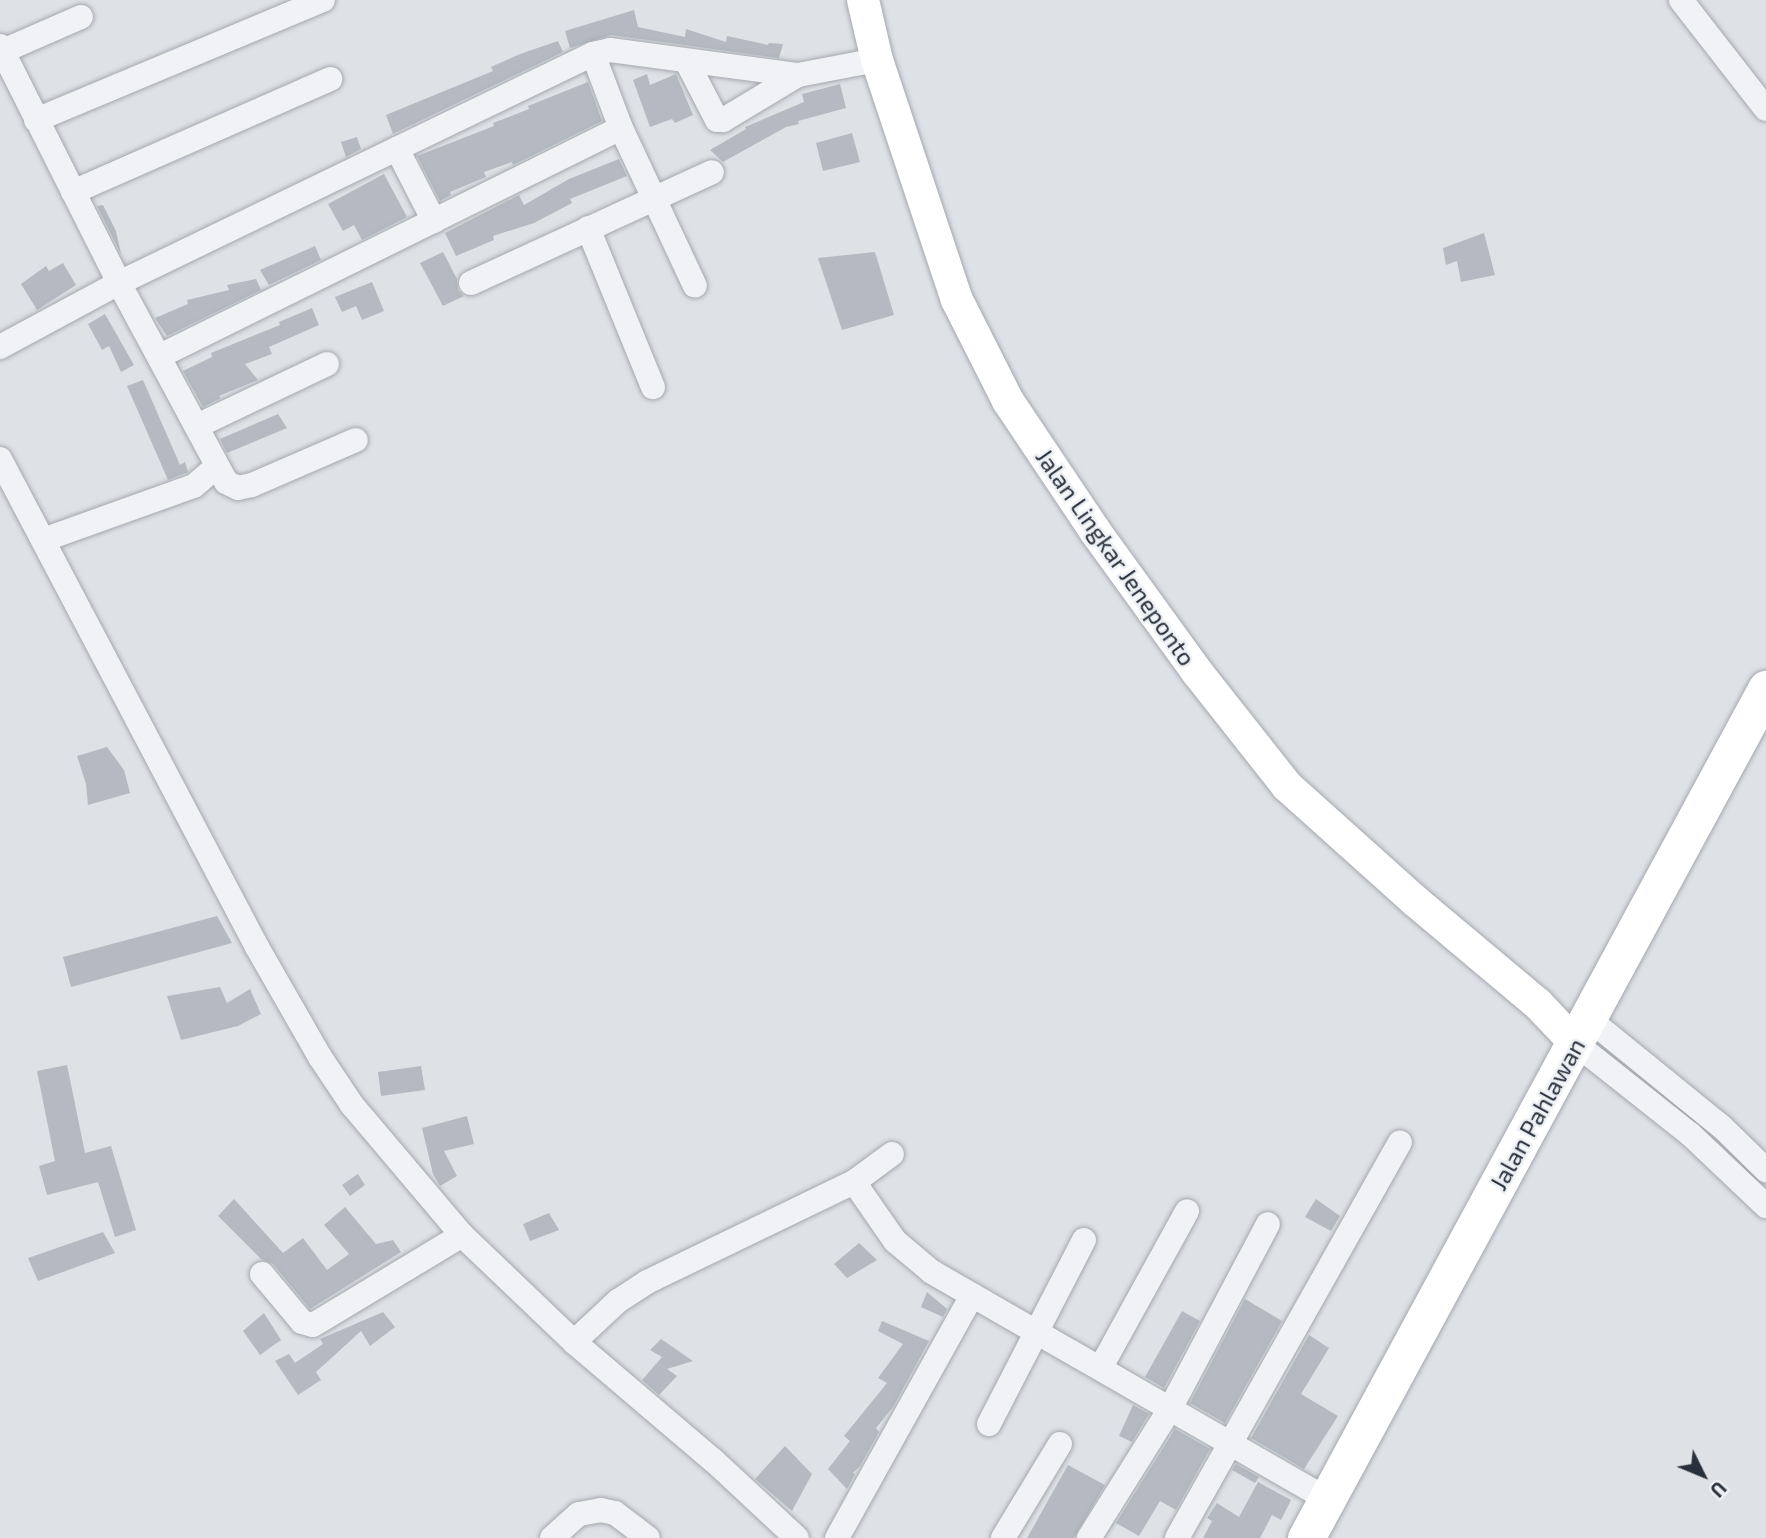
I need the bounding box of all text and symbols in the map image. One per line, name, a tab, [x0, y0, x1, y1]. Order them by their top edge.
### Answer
street label: Jalan Lingkar Jeneponto	[1030, 443, 1202, 671]
street label: Jalan Pahlawan	[1483, 1033, 1591, 1195]
north arrow	[1668, 1440, 1738, 1510]
text: U	[1706, 1477, 1732, 1502]

